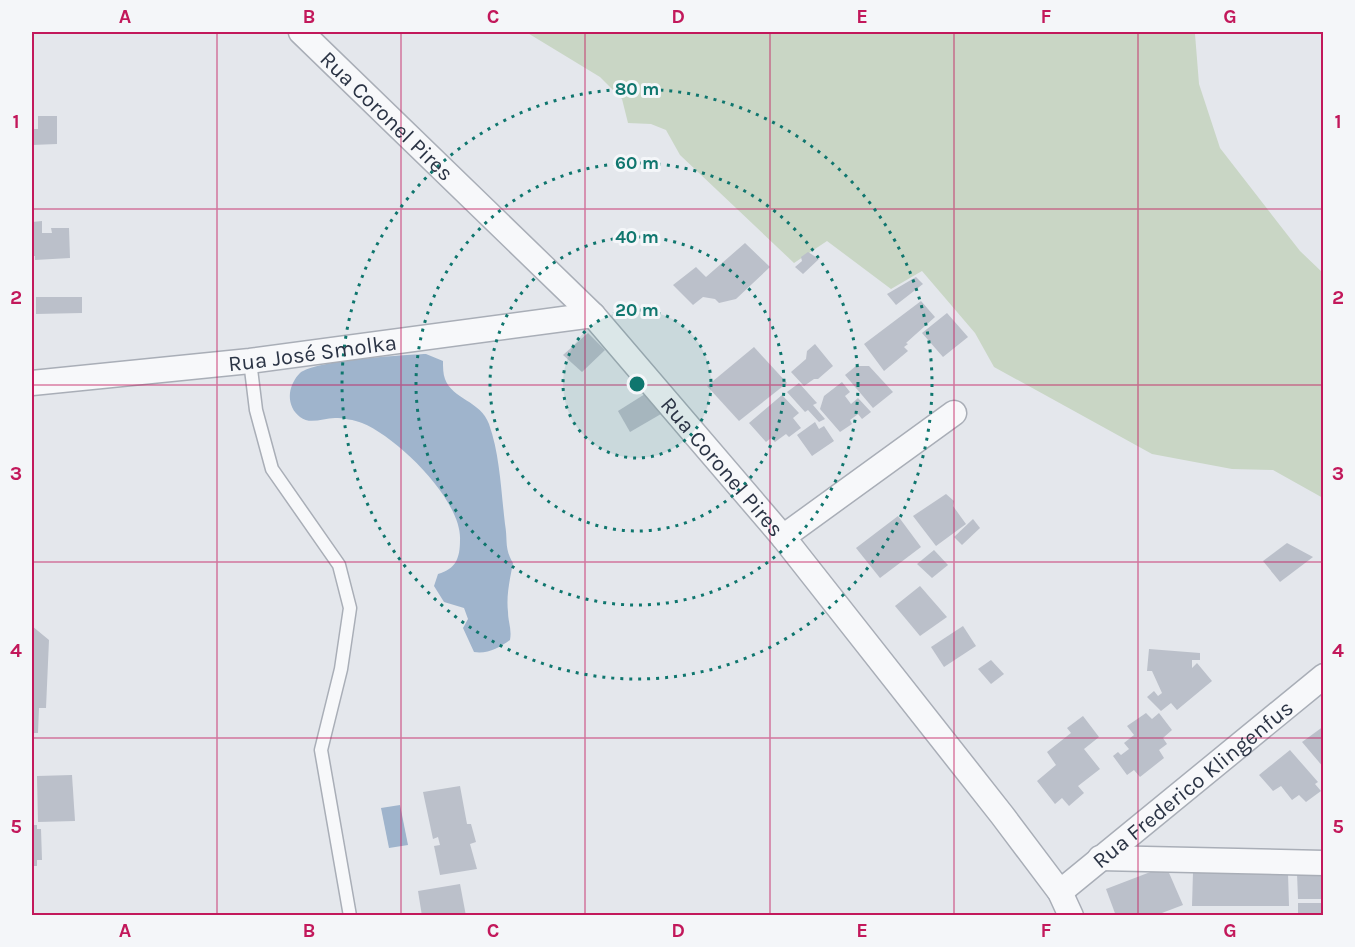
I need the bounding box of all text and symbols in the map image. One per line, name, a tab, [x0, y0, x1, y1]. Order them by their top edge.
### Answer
text: A	[119, 5, 132, 28]
text: B	[303, 5, 315, 28]
text: C	[487, 5, 499, 28]
text: D	[671, 5, 685, 28]
text: E	[856, 5, 868, 28]
text: F	[1041, 5, 1052, 28]
text: G	[1223, 5, 1237, 28]
street label: Rua Coronel Pires	[314, 46, 458, 187]
text: 80 m	[615, 78, 659, 100]
text: 1	[12, 110, 20, 133]
text: 1	[1334, 110, 1342, 133]
text: 60 m	[615, 152, 659, 174]
text: 40 m	[615, 226, 659, 248]
text: 2	[10, 286, 22, 309]
text: 2	[1332, 286, 1344, 309]
text: 20 m	[615, 299, 659, 321]
street label: Rua José Smolka	[227, 329, 398, 377]
centre of rings	[627, 374, 647, 394]
street label: Rua Coronel Pires	[655, 392, 789, 542]
text: 3	[10, 462, 22, 485]
text: 3	[1332, 462, 1344, 485]
text: 4	[10, 639, 22, 662]
text: 4	[1332, 639, 1344, 662]
street label: Rua Frederico Klingenfus	[1087, 695, 1298, 874]
text: 5	[10, 815, 22, 838]
text: 5	[1332, 815, 1344, 838]
text: A	[119, 919, 132, 942]
text: B	[303, 919, 315, 942]
text: C	[487, 919, 499, 942]
text: D	[671, 919, 685, 942]
text: E	[856, 919, 868, 942]
text: F	[1041, 919, 1052, 942]
text: G	[1223, 919, 1237, 942]

